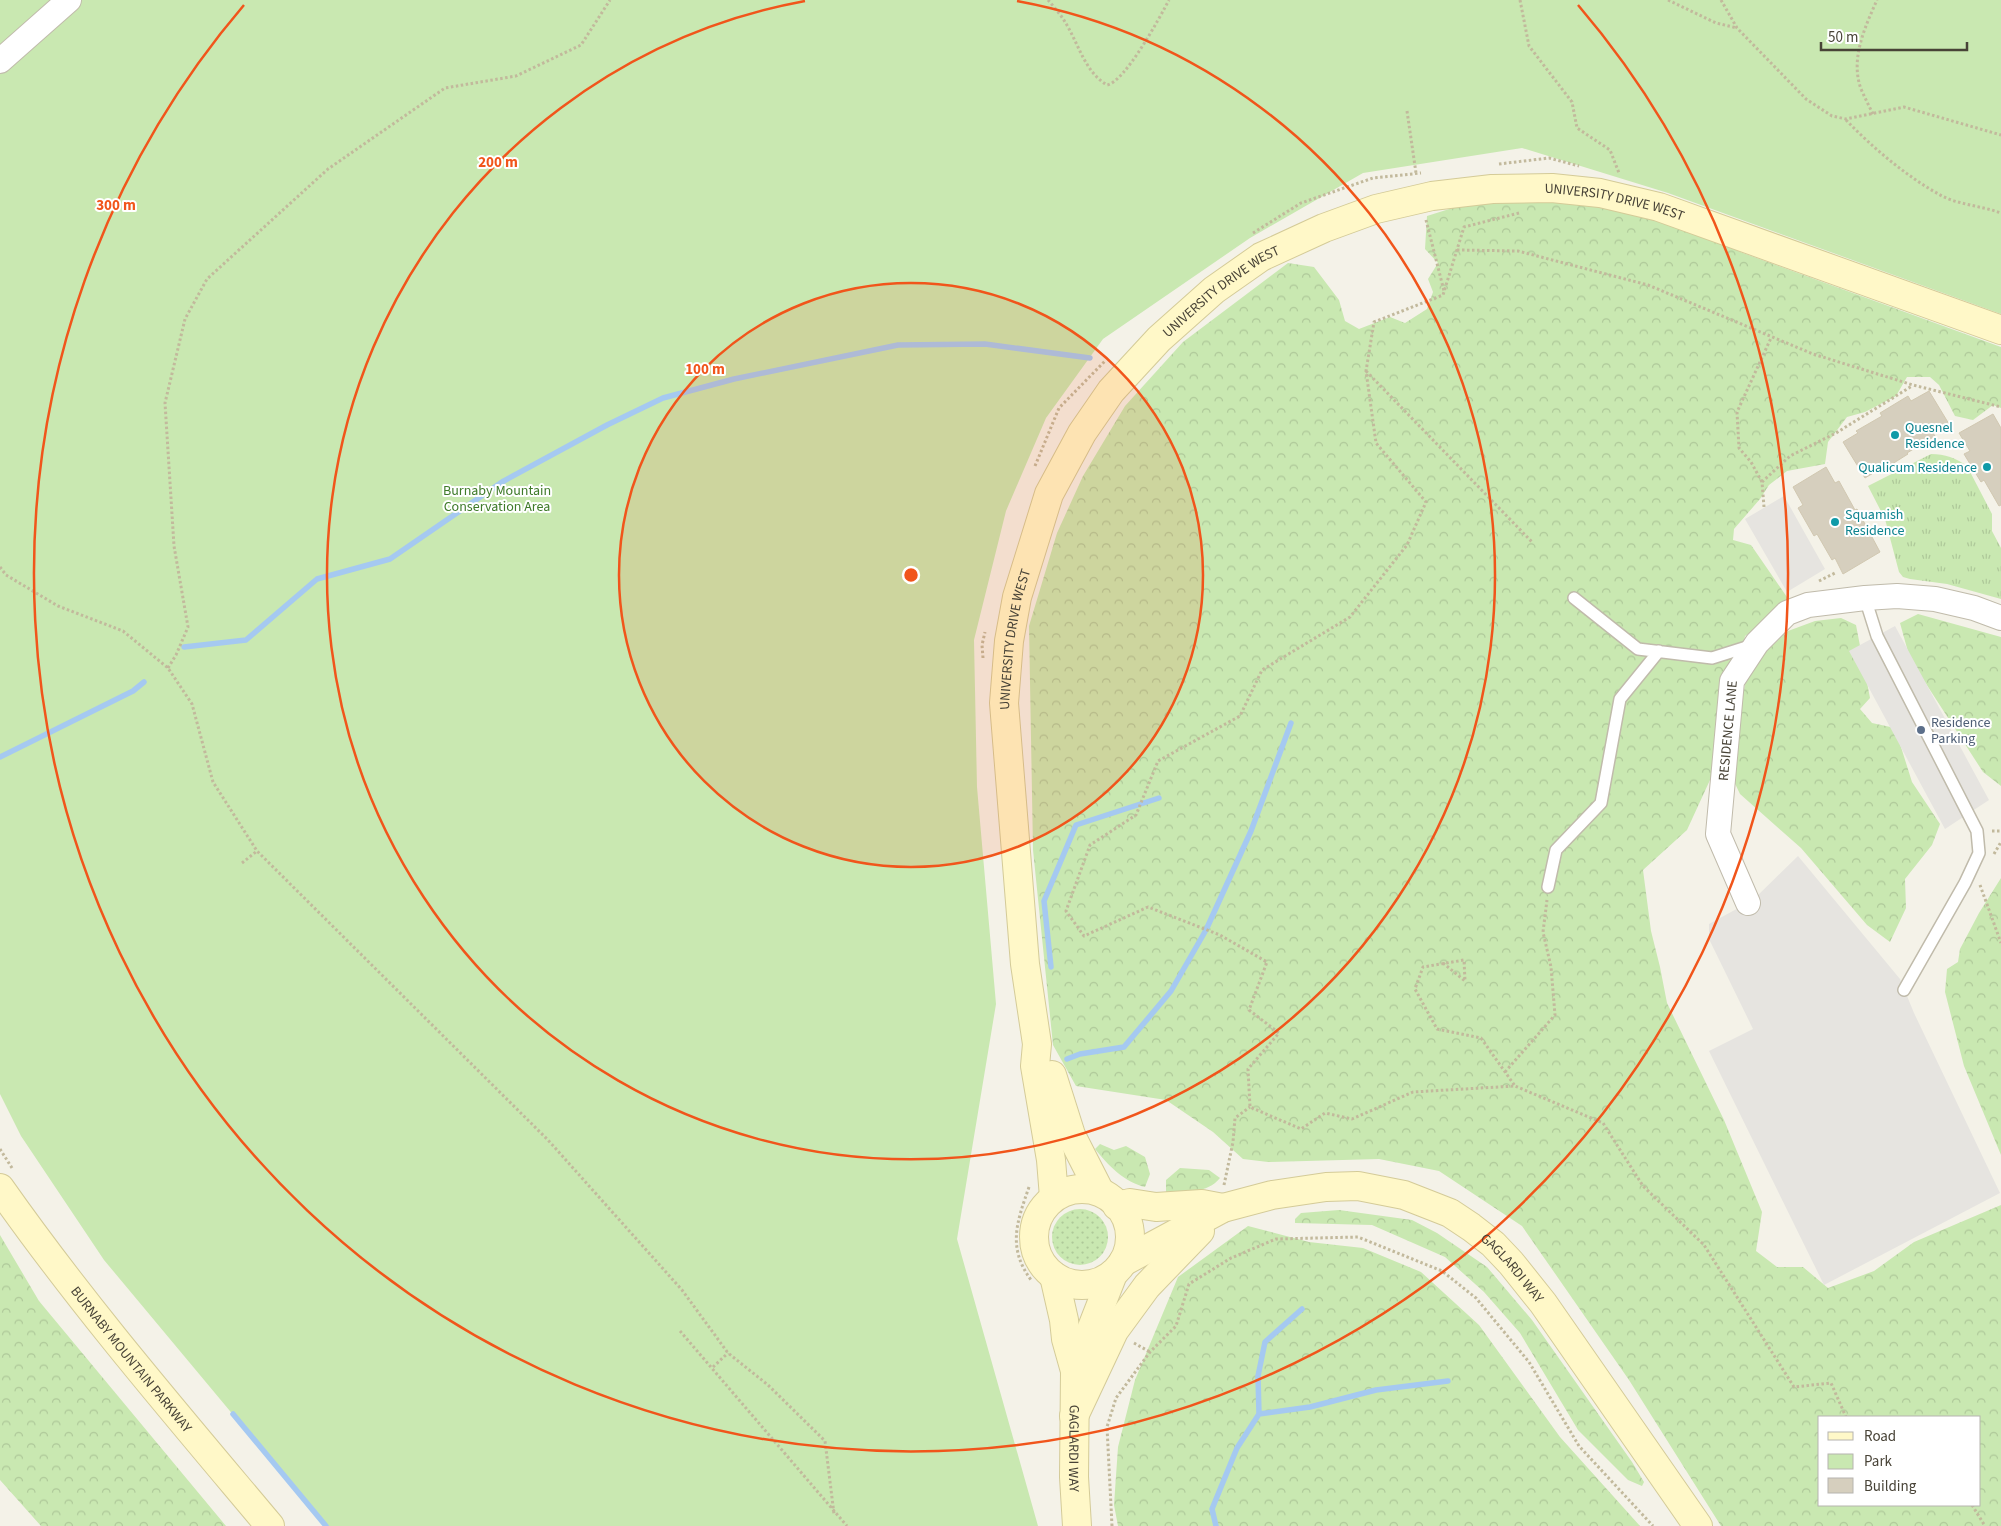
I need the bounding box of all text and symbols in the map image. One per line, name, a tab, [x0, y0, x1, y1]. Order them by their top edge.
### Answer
scale bar	[1821, 20, 1967, 52]
text: 50 m	[1828, 27, 1858, 48]
text: 200 m	[478, 152, 518, 173]
street label: UNIVERSITY DRIVE WEST	[1544, 179, 1688, 227]
text: 300 m	[96, 195, 136, 216]
street label: UNIVERSITY DRIVE WEST	[1158, 241, 1283, 342]
text: 100 m	[685, 359, 725, 380]
place label: Quesnel Residence	[1905, 418, 1965, 454]
marker: Quesnel Residence	[1889, 429, 1901, 441]
place label: Qualicum Residence	[1858, 458, 1977, 478]
marker: Qualicum Residence	[1981, 461, 1993, 473]
park label: Burnaby Mountain Conservation Area	[443, 481, 551, 517]
place label: Squamish Residence	[1845, 505, 1905, 541]
marker: Squamish Residence	[1829, 516, 1841, 528]
centre of rings	[902, 566, 920, 584]
street label: UNIVERSITY DRIVE WEST	[995, 566, 1036, 710]
street label: RESIDENCE LANE	[1714, 680, 1743, 782]
place label: Residence Parking	[1931, 713, 1991, 749]
marker: Residence Parking	[1915, 724, 1927, 736]
street label: GAGLARDI WAY	[1476, 1229, 1548, 1308]
street label: BURNABY MOUNTAIN PARKWAY	[65, 1282, 197, 1437]
street label: GAGLARDI WAY	[1063, 1405, 1084, 1493]
legend	[1818, 1416, 1981, 1506]
text: Road	[1864, 1426, 1896, 1447]
text: Park	[1864, 1451, 1893, 1472]
text: Building	[1864, 1476, 1917, 1497]

